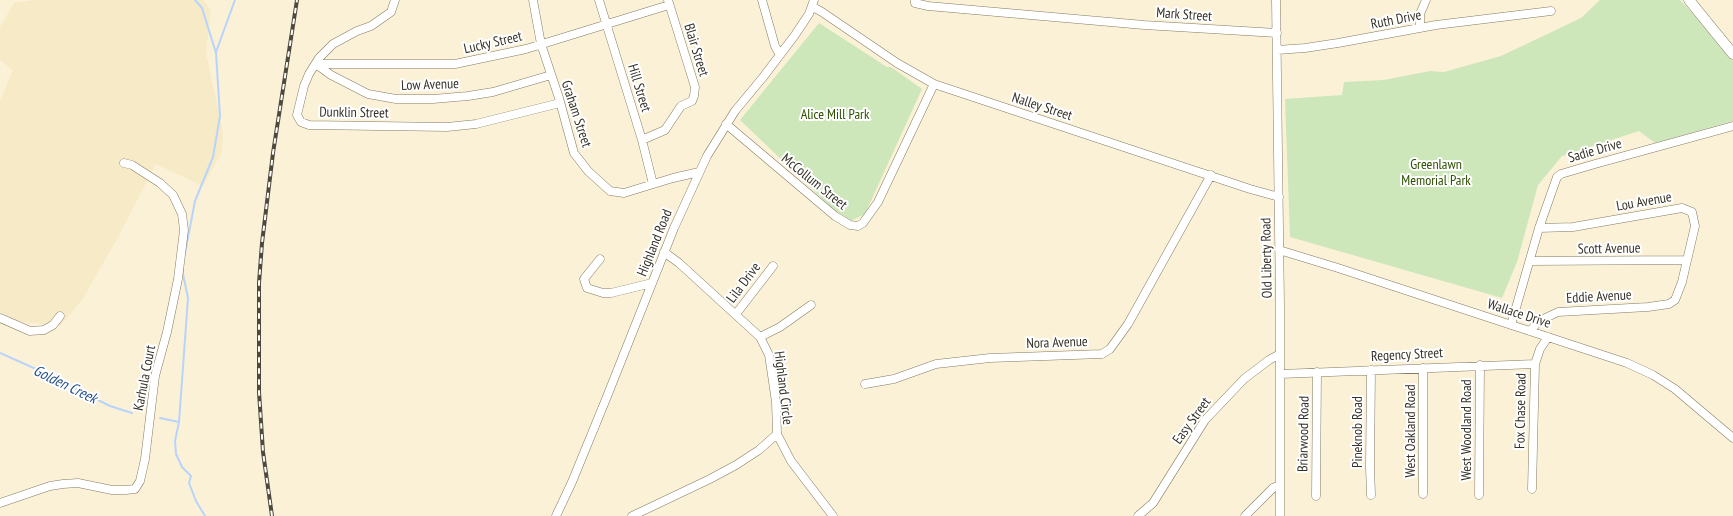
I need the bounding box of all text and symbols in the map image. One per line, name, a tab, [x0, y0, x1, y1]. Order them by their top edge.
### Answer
street label: Mark Street	[1156, 5, 1212, 25]
street label: Ruth Drive	[1369, 7, 1423, 33]
street label: Blair Street	[680, 22, 712, 78]
street label: Lucky Street	[462, 28, 524, 58]
street label: Hill Street	[624, 62, 654, 114]
street label: Low Avenue	[401, 76, 459, 94]
street label: Graham Street	[557, 79, 595, 149]
street label: Nalley Street	[1010, 89, 1074, 125]
street label: Dunklin Street	[319, 104, 389, 122]
park label: Alice Mill Park	[801, 107, 869, 123]
street label: Sadie Drive	[1566, 135, 1624, 167]
street label: McCollum Street	[778, 150, 850, 214]
park label: Greenlawn Memorial Park	[1401, 157, 1471, 190]
street label: Lou Avenue	[1615, 189, 1673, 215]
street label: Highland Road	[634, 207, 676, 279]
street label: Old Liberty Road	[1258, 217, 1276, 299]
street label: Scott Avenue	[1577, 240, 1641, 258]
street label: Lila Drive	[723, 260, 765, 306]
street label: Eddie Avenue	[1566, 287, 1632, 307]
street label: Wallace Drive	[1485, 296, 1553, 332]
street label: Nora Avenue	[1026, 334, 1088, 352]
street label: Karhula Court	[130, 344, 160, 412]
street label: Regency Street	[1371, 345, 1443, 365]
street label: Highland Circle	[770, 350, 796, 426]
water label: Golden Creek	[30, 362, 100, 408]
street label: Fox Chase Road	[1512, 373, 1530, 449]
street label: West Woodland Road	[1459, 379, 1475, 481]
street label: West Oakland Road	[1403, 385, 1419, 477]
street label: Easy Street	[1169, 394, 1215, 448]
street label: Briarwood Road	[1295, 396, 1313, 472]
street label: Pineknob Road	[1350, 396, 1366, 468]

